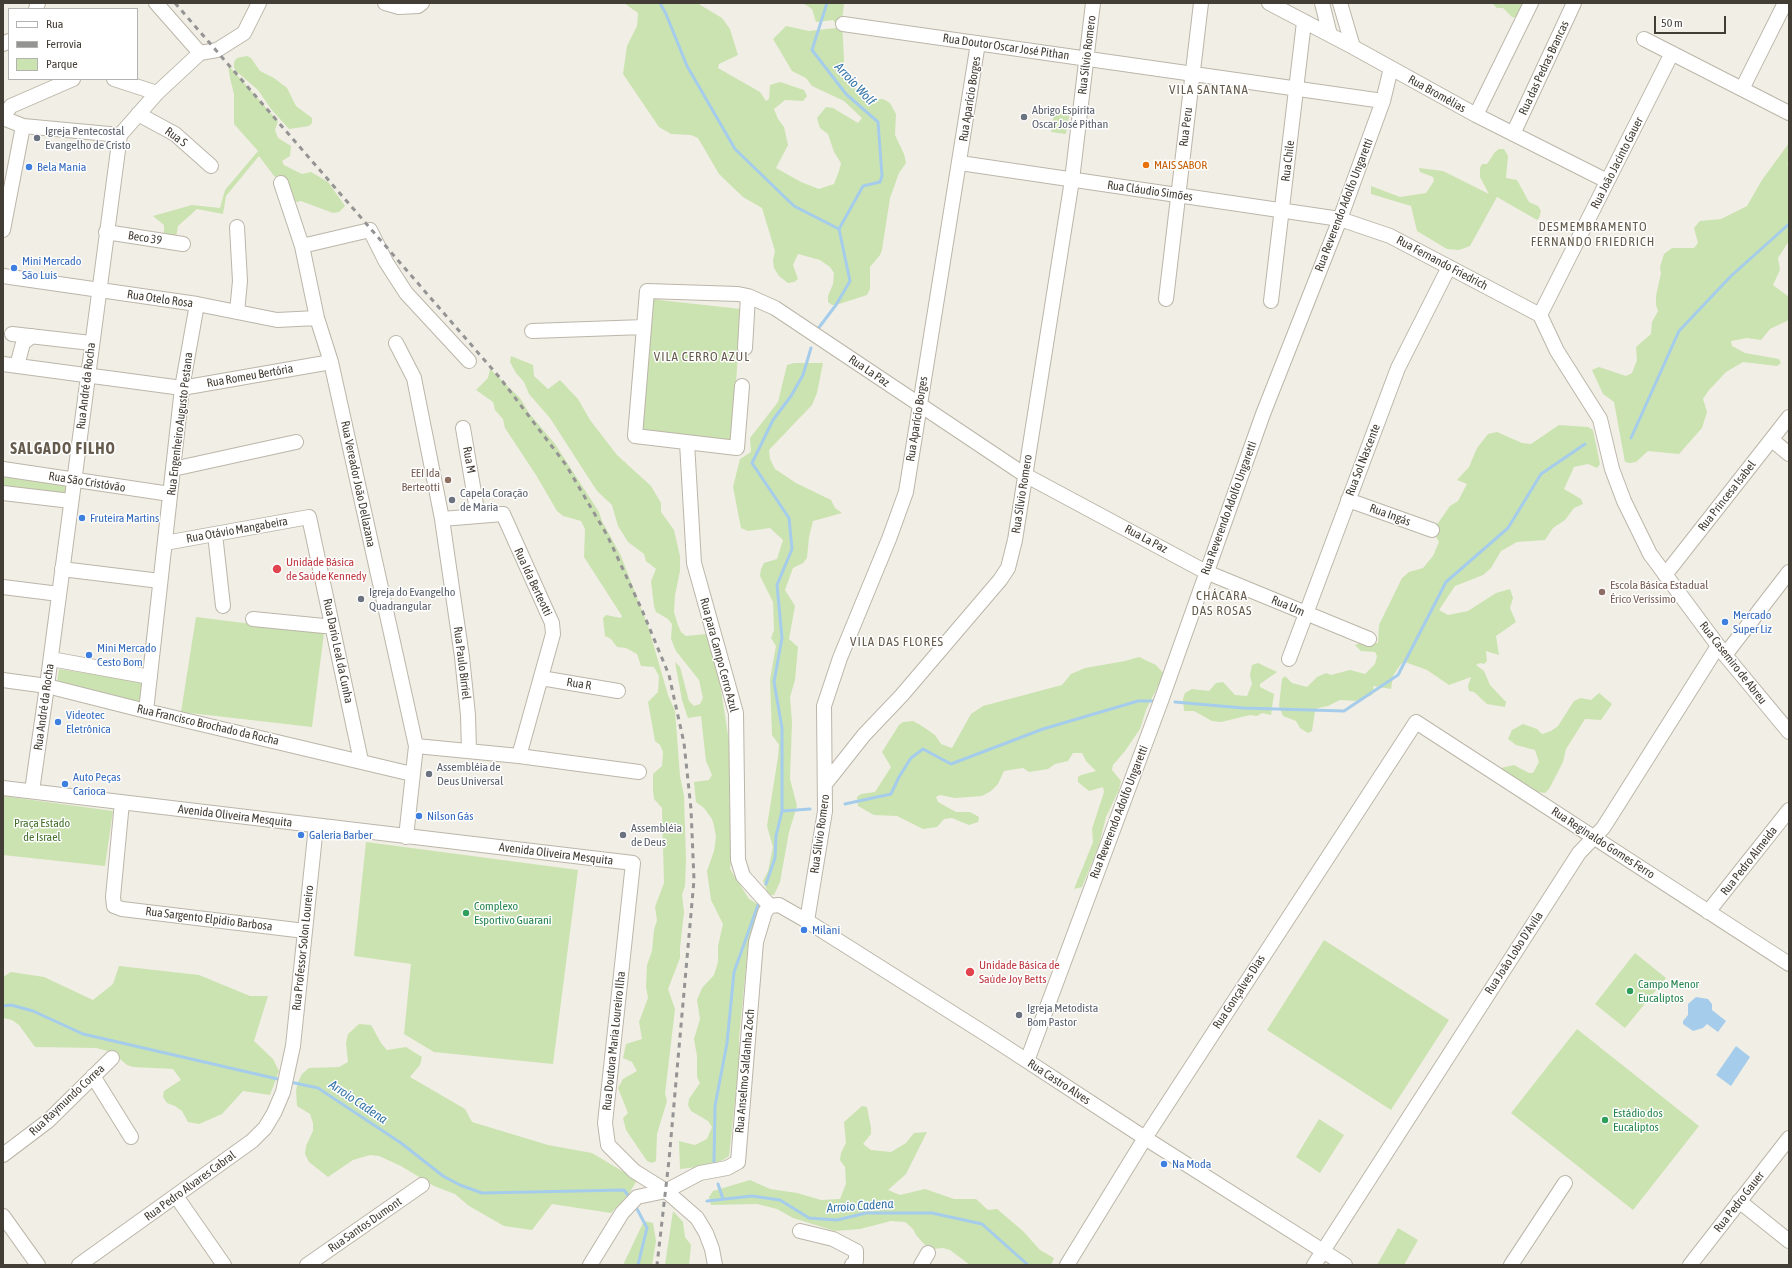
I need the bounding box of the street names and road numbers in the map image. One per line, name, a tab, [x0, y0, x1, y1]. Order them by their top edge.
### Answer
street label: Rua Sílvio Romero	[1075, 15, 1099, 95]
street label: Rua das Pedras Brancas	[1516, 19, 1572, 117]
street label: Rua Doutor Oscar José Pithan	[942, 31, 1070, 63]
street label: Rua Aparício Borges	[956, 55, 984, 143]
street label: Rua Bromélias	[1406, 72, 1468, 116]
street label: Rua Peru	[1176, 106, 1196, 148]
street label: Rua João Jacinto Gauer	[1588, 115, 1646, 211]
street label: Rua S	[162, 124, 190, 150]
street label: Rua Reverendo Adolfo Ungaretti	[1312, 136, 1376, 274]
street label: Rua Chile	[1278, 140, 1298, 182]
street label: Rua Cláudio Simões	[1106, 178, 1194, 204]
street label: Beco 39	[127, 228, 163, 248]
street label: Rua Fernando Friedrich	[1394, 233, 1490, 293]
street label: Rua Otelo Rosa	[126, 287, 194, 311]
street label: Rua André da Rocha	[74, 342, 98, 430]
street label: Rua Engenheiro Augusto Pestana	[164, 351, 196, 497]
street label: Rua La Paz	[846, 352, 892, 390]
street label: Rua Romeu Bertória	[206, 361, 294, 391]
street label: Rua Aparício Borges	[903, 375, 931, 463]
street label: Rua Vereador João Dellazana	[338, 420, 378, 548]
street label: Rua Sol Nascente	[1343, 422, 1383, 498]
street label: Rua Reverendo Adolfo Ungaretti	[1198, 439, 1260, 577]
street label: Rua M	[460, 445, 478, 475]
street label: Rua Sílvio Romero	[1009, 453, 1035, 535]
street label: Rua Princesa Isabel	[1695, 458, 1759, 534]
street label: Rua São Cristóvão	[47, 469, 127, 495]
street label: Rua Ingás	[1368, 501, 1412, 529]
street label: Rua Otávio Mangabeira	[185, 514, 289, 546]
street label: Rua La Paz	[1122, 522, 1170, 556]
street label: Rua Ida Berteotti	[511, 546, 555, 618]
street label: Rua Um	[1269, 593, 1307, 619]
street label: Rua para Campo Cerro Azul	[697, 596, 741, 714]
street label: Rua Dario Leal da Cunha	[320, 597, 356, 705]
street label: Rua Casemiro de Abreu	[1696, 619, 1770, 707]
street label: Rua Paulo Birriel	[450, 626, 474, 700]
street label: Rua André da Rocha	[31, 663, 57, 751]
street label: Rua R	[566, 675, 592, 693]
street label: Rua Francisco Brochado da Rocha	[135, 702, 281, 748]
street label: Rua Reverendo Adolfo Ungaretti	[1087, 743, 1151, 881]
street label: Rua Sílvio Romero	[807, 793, 833, 875]
street label: Avenida Oliveira Mesquita	[177, 802, 293, 830]
street label: Rua Reginaldo Gomes Ferro	[1549, 804, 1657, 882]
street label: Rua Pedro Almeida	[1718, 824, 1780, 898]
street label: Avenida Oliveira Mesquita	[498, 840, 614, 868]
street label: Rua Professor Solon Loureiro	[289, 885, 317, 1011]
street label: Rua Sargento Elpídio Barbosa	[145, 904, 273, 934]
street label: Rua João Lobo D'Avila	[1482, 909, 1546, 997]
street label: Rua Gonçalves Dias	[1210, 952, 1268, 1032]
street label: Rua Doutora Maria Loureiro Ilha	[600, 971, 628, 1111]
street label: Rua Anselmo Saldanha Zoch	[732, 1008, 758, 1134]
street label: Rua Castro Alves	[1025, 1056, 1093, 1108]
street label: Rua Raymundo Correa	[26, 1061, 108, 1139]
street label: Rua Pedro Alvares Cabral	[141, 1148, 239, 1224]
street label: Rua Pedro Gauer	[1711, 1169, 1767, 1235]
street label: Rua Santos Dumont	[325, 1194, 405, 1256]

